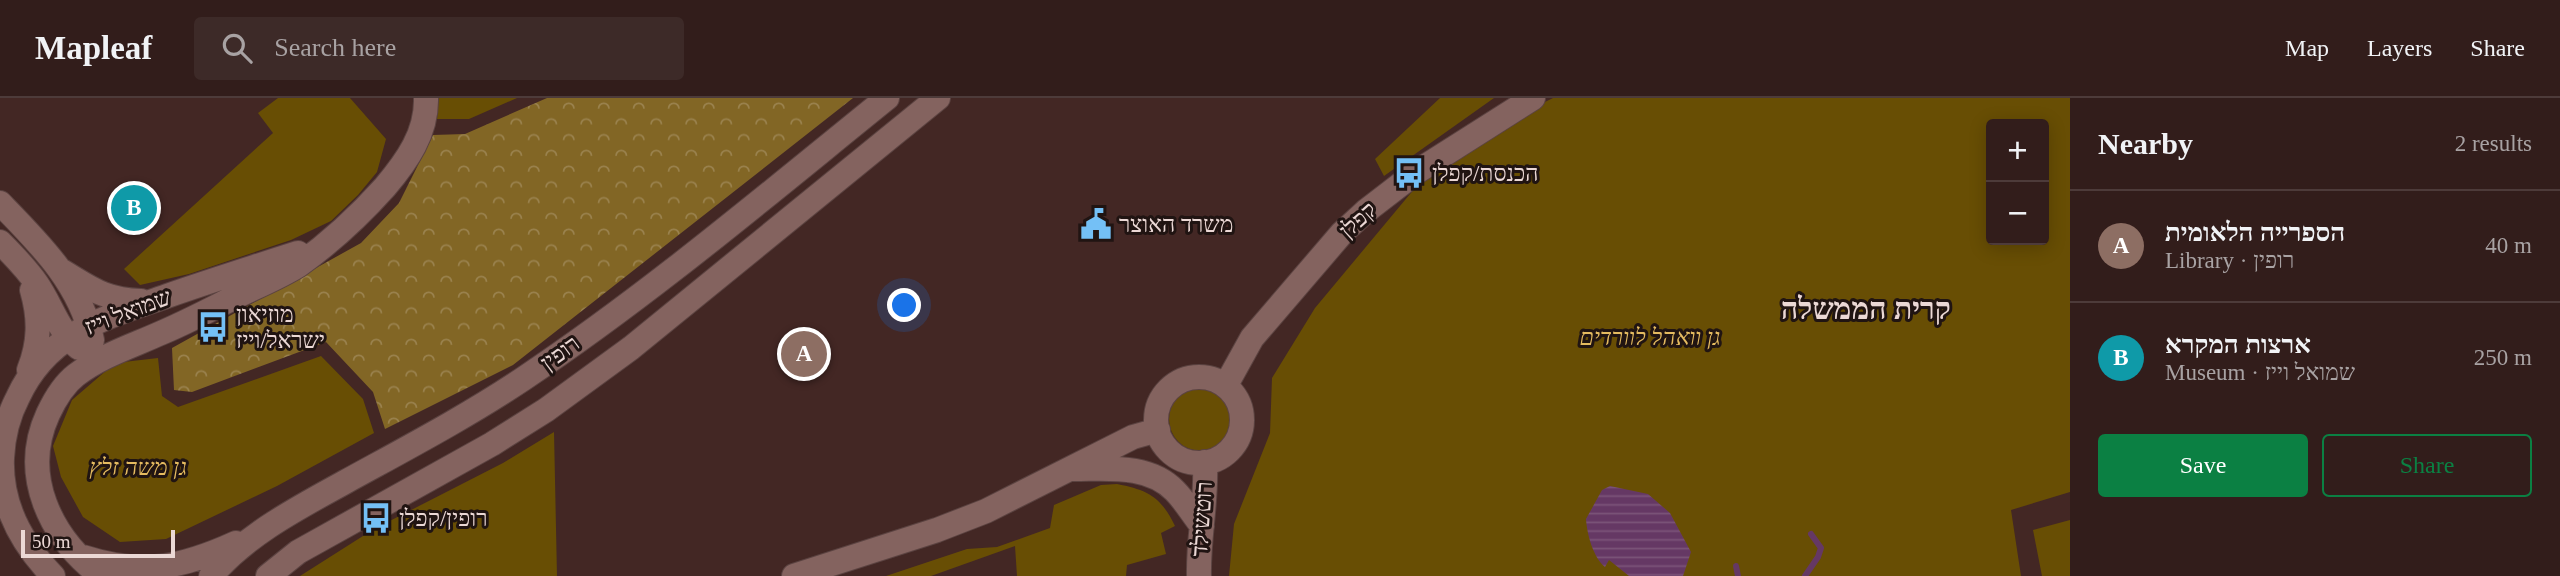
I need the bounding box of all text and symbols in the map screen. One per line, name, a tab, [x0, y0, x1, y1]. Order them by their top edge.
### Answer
search box	[194, 17, 684, 80]
icon: search	[218, 29, 256, 67]
text: Mapleaf	[35, 30, 152, 66]
text: Search here	[274, 33, 396, 62]
text: Map	[2285, 35, 2329, 61]
text: Layers	[2367, 35, 2432, 61]
text: Share	[2470, 35, 2525, 61]
map controls	[1986, 119, 2049, 245]
button: +	[1986, 119, 2049, 182]
text: Nearby	[2098, 127, 2193, 160]
text: 2 results	[2455, 131, 2532, 156]
bus stop icon: הכנסת/קפלן	[1392, 156, 1426, 190]
place label: הכנסת/קפלן	[1432, 161, 1538, 186]
pin: B	[111, 182, 157, 234]
button: −	[1986, 182, 2049, 245]
street label: קפלן	[1334, 197, 1382, 243]
public building icon: משרד האוצר	[1079, 207, 1113, 241]
place label: משרד האוצר	[1119, 212, 1233, 237]
text: הספרייה הלאומית	[2165, 218, 2345, 247]
text: A	[2113, 233, 2129, 258]
text: 40 m	[2485, 233, 2532, 258]
text: Library · רופין	[2165, 248, 2294, 273]
street label: שמואל וייז	[81, 284, 175, 340]
your location	[887, 288, 921, 322]
district label: קרית הממשלה	[1781, 292, 1951, 325]
place label: מוזיאון ישראל/וייז	[236, 302, 325, 353]
bus stop icon: מוזיאון ישראל/וייז	[196, 310, 230, 344]
park label: גן וואהל לוורדים	[1580, 325, 1720, 350]
pin: A	[781, 328, 827, 380]
text: ארצות המקרא	[2165, 330, 2311, 359]
street label: רופין	[536, 331, 584, 375]
text: B	[2113, 345, 2129, 370]
text: 250 m	[2474, 345, 2532, 370]
text: Museum · שמואל וייז	[2165, 360, 2355, 385]
button: Save	[2098, 434, 2308, 497]
button: Share	[2322, 434, 2532, 497]
park label: גן משה זלץ	[89, 455, 187, 480]
street label: רוטשילד	[1187, 481, 1217, 557]
bus stop icon: רופין/קפלן	[359, 501, 393, 535]
place label: רופין/קפלן	[399, 506, 488, 531]
scale bar	[21, 527, 175, 559]
text: 50 m	[32, 531, 71, 552]

